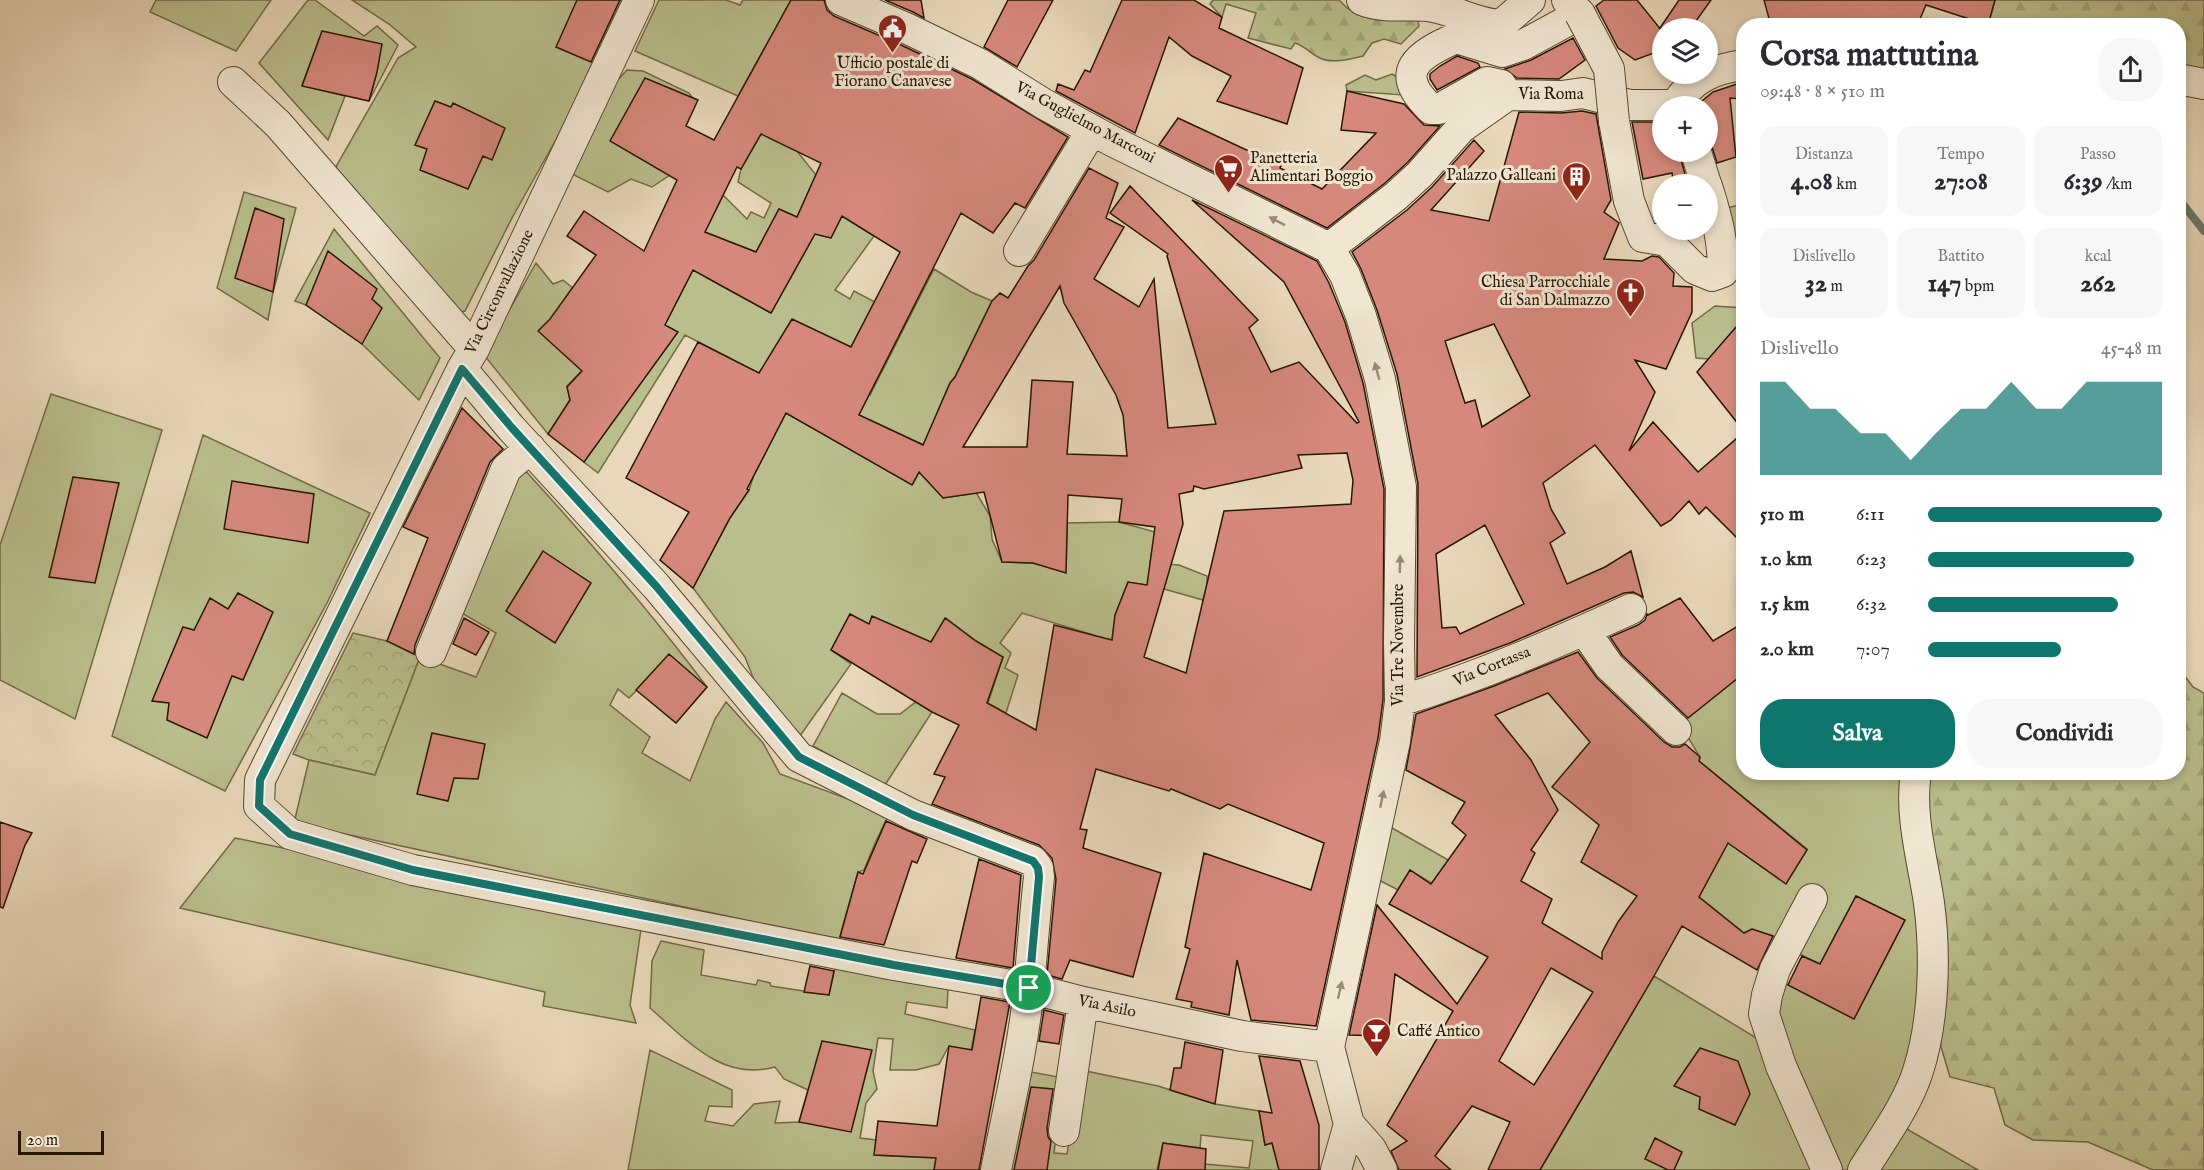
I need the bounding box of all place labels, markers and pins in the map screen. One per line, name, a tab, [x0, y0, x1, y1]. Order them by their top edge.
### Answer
public building icon: Ufficio postale di Fiorano Canavese	[877, 13, 909, 55]
place label: Ufficio postale di Fiorano Canavese	[834, 54, 952, 92]
place label: Panetteria Alimentari Boggio	[1249, 149, 1373, 187]
supermarket icon: Panetteria Alimentari Boggio	[1213, 152, 1245, 194]
building icon: Palazzo Galleani	[1561, 160, 1593, 202]
place label: Palazzo Galleani	[1446, 166, 1556, 186]
place label: Chiesa Parrocchiale di San Dalmazzo	[1481, 273, 1610, 311]
church icon: Chiesa Parrocchiale di San Dalmazzo	[1615, 276, 1647, 318]
pin	[1003, 962, 1054, 1013]
bar icon: Caffé Antico	[1360, 1016, 1392, 1058]
place label: Caffé Antico	[1397, 1022, 1481, 1042]

